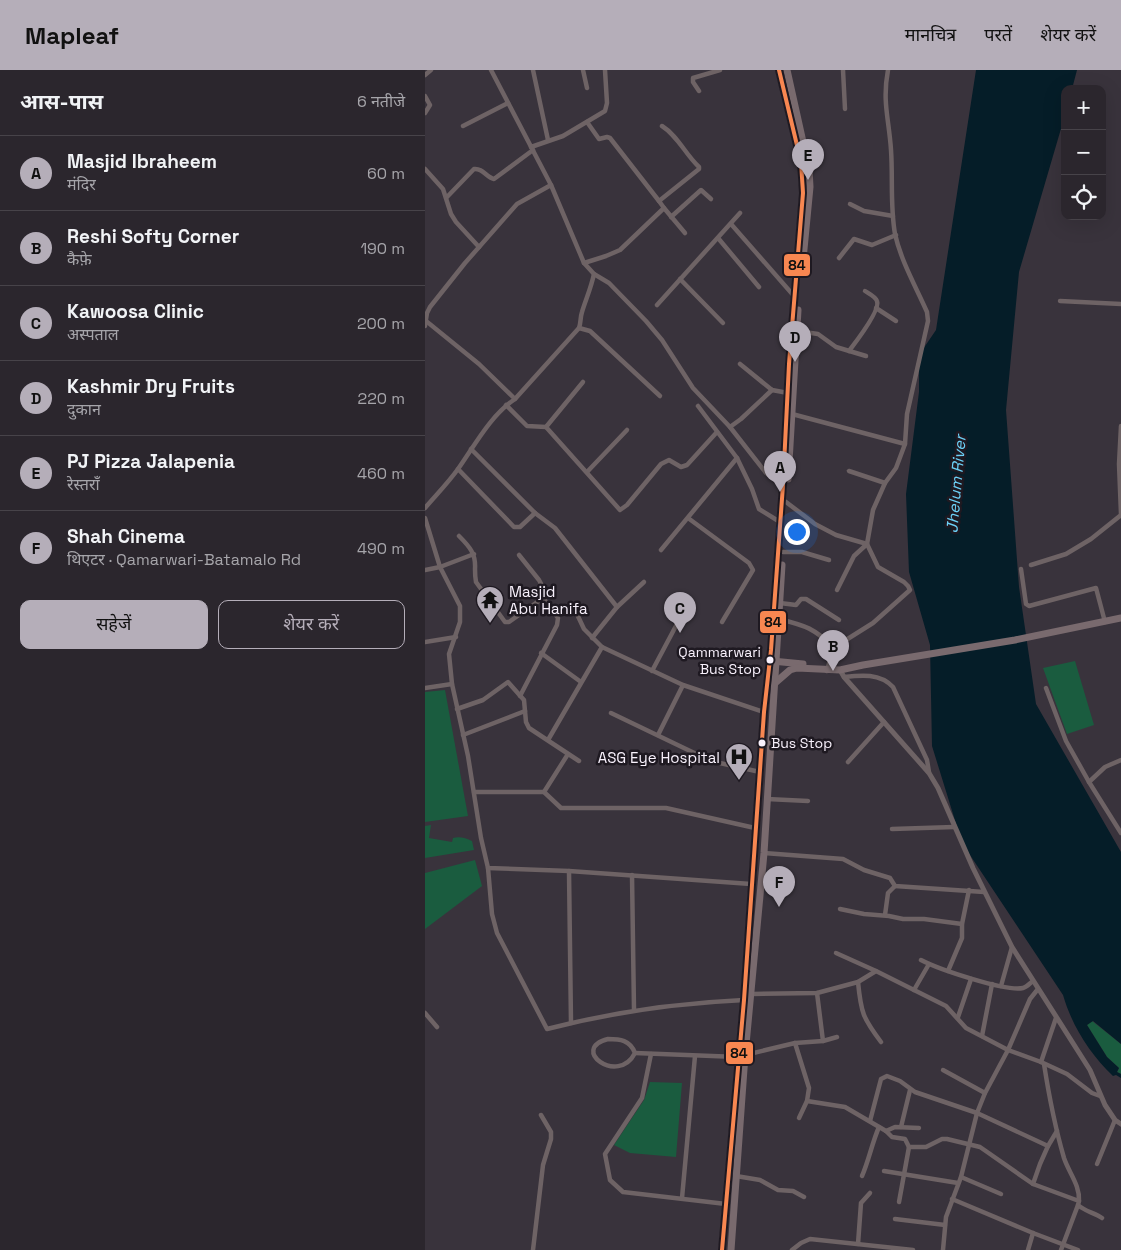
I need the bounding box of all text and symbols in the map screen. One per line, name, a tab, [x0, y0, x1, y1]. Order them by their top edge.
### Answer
text: Mapleaf	[25, 20, 119, 51]
text: मानचित्र	[905, 23, 956, 46]
text: परतें	[984, 23, 1012, 46]
text: शेयर करें	[1040, 23, 1096, 46]
map controls	[1061, 85, 1106, 220]
button: +	[1061, 85, 1106, 130]
text: आस-पास	[20, 88, 103, 115]
text: 6 नतीजे	[357, 91, 405, 112]
button: −	[1061, 130, 1106, 175]
pin: E	[792, 139, 824, 180]
text: Masjid Ibraheem	[67, 149, 217, 174]
text: A	[31, 163, 41, 184]
text: 60 m	[367, 163, 405, 184]
text: मंदिर	[67, 174, 96, 195]
button: locate	[1061, 175, 1106, 220]
text: Reshi Softy Corner	[67, 224, 239, 249]
text: B	[31, 238, 41, 259]
text: 190 m	[360, 238, 405, 259]
text: कैफ़े	[67, 249, 92, 270]
line badge: 84	[783, 253, 811, 277]
text: 84	[788, 256, 806, 274]
text: Kawoosa Clinic	[67, 299, 204, 324]
text: C	[31, 313, 41, 334]
text: 200 m	[357, 313, 405, 334]
pin: D	[779, 321, 811, 362]
text: अस्पताल	[67, 324, 119, 345]
text: Kashmir Dry Fruits	[67, 374, 235, 399]
text: D	[31, 388, 41, 409]
text: 220 m	[358, 388, 405, 409]
text: दुकान	[67, 399, 101, 420]
water label: Jhelum River	[941, 432, 971, 534]
text: PJ Pizza Jalapenia	[67, 449, 235, 474]
pin: A	[764, 451, 796, 492]
text: E	[32, 463, 40, 484]
text: 460 m	[357, 463, 405, 484]
text: रेस्तराँ	[67, 474, 100, 495]
your location	[784, 519, 810, 545]
text: Shah Cinema	[67, 524, 185, 549]
text: F	[32, 538, 40, 559]
text: 490 m	[357, 538, 405, 559]
text: थिएटर · Qamarwari-Batamalo Rd	[67, 549, 301, 570]
place label: Masjid Abu Hanifa	[509, 582, 588, 618]
temple icon: Masjid Abu Hanifa	[475, 585, 505, 624]
pin: C	[664, 592, 696, 633]
button: सहेजें	[20, 600, 208, 649]
button: शेयर करें	[218, 600, 405, 649]
line badge: 84	[759, 610, 787, 634]
text: 84	[764, 613, 782, 631]
pin: B	[817, 630, 849, 671]
place label: Qammarwari Bus Stop	[678, 643, 761, 678]
marker: Qammarwari Bus Stop	[765, 655, 775, 665]
place label: Bus Stop	[771, 734, 832, 752]
marker: Bus Stop	[757, 738, 767, 748]
hospital icon: ASG Eye Hospital	[724, 742, 754, 781]
place label: ASG Eye Hospital	[598, 748, 720, 767]
pin: F	[763, 866, 795, 907]
line badge: 84	[725, 1041, 754, 1065]
text: 84	[730, 1044, 748, 1062]

